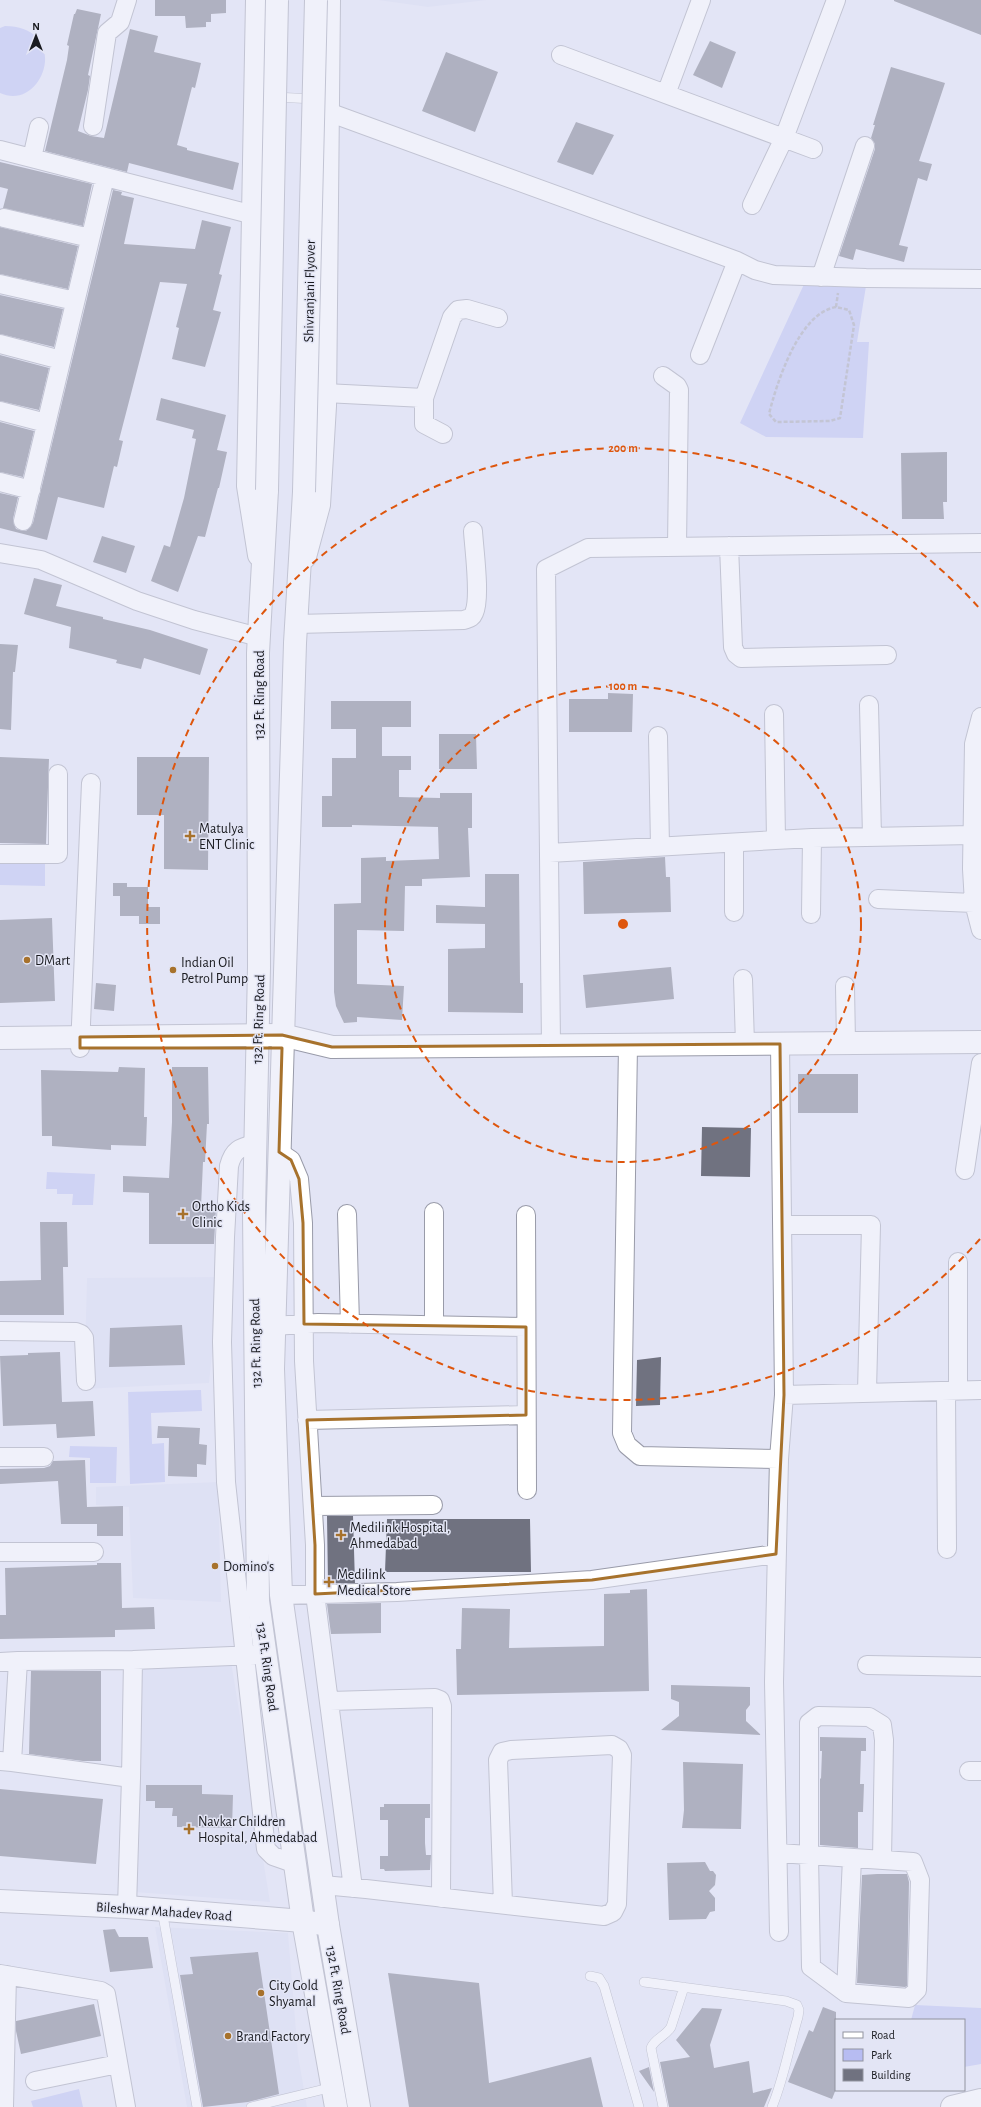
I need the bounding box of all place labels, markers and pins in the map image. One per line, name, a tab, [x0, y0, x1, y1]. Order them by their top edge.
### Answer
place label: Matulya ENT Clinic	[199, 822, 255, 852]
marker: Matulya ENT Clinic	[184, 830, 196, 842]
centre of rings	[616, 917, 630, 931]
place label: DMart	[35, 954, 71, 968]
marker: DMart	[22, 955, 32, 965]
place label: Indian Oil Petrol Pump	[181, 956, 248, 986]
marker: Indian Oil Petrol Pump	[168, 965, 178, 975]
place label: Ortho Kids Clinic	[192, 1200, 250, 1230]
marker: Ortho Kids Clinic	[177, 1208, 189, 1220]
place label: Medilink Hospital, Ahmedabad	[350, 1521, 450, 1551]
marker: Medilink Hospital, Ahmedabad	[335, 1529, 347, 1541]
place label: Domino's	[223, 1560, 274, 1574]
marker: Domino's	[210, 1561, 220, 1571]
place label: Medilink Medical Store	[337, 1568, 411, 1598]
marker: Medilink Medical Store	[324, 1577, 334, 1587]
place label: Navkar Children Hospital, Ahmedabad	[198, 1815, 317, 1845]
marker: Navkar Children Hospital, Ahmedabad	[183, 1823, 195, 1835]
place label: City Gold Shyamal	[269, 1979, 318, 2009]
marker: City Gold Shyamal	[256, 1988, 266, 1998]
place label: Brand Factory	[236, 2030, 310, 2044]
marker: Brand Factory	[223, 2031, 233, 2041]

